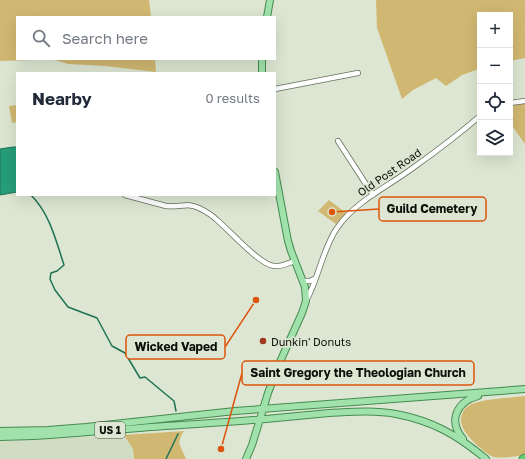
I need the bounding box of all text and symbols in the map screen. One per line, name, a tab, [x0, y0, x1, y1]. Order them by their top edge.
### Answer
map controls	[477, 12, 513, 156]
button: +	[477, 12, 513, 48]
search box	[16, 16, 276, 60]
icon: search	[30, 27, 52, 49]
text: Search here	[62, 29, 148, 47]
button: −	[477, 48, 513, 84]
button: locate	[477, 84, 513, 120]
text: Nearby	[32, 88, 92, 109]
text: 0 results	[205, 90, 260, 106]
button: layers	[477, 120, 513, 156]
street label: Old Post Road	[355, 145, 423, 199]
callout: Guild Cemetery	[379, 197, 486, 221]
text: Guild Cemetery	[387, 201, 478, 216]
callout: Wicked Vaped	[126, 335, 225, 359]
place label: Dunkin' Donuts	[271, 335, 351, 348]
marker: Dunkin' Donuts	[258, 336, 268, 346]
text: Wicked Vaped	[135, 339, 217, 354]
callout: Saint Gregory the Theologian Church	[242, 361, 474, 385]
text: Saint Gregory the Theologian Church	[250, 365, 466, 380]
road number: US 1	[95, 422, 125, 438]

